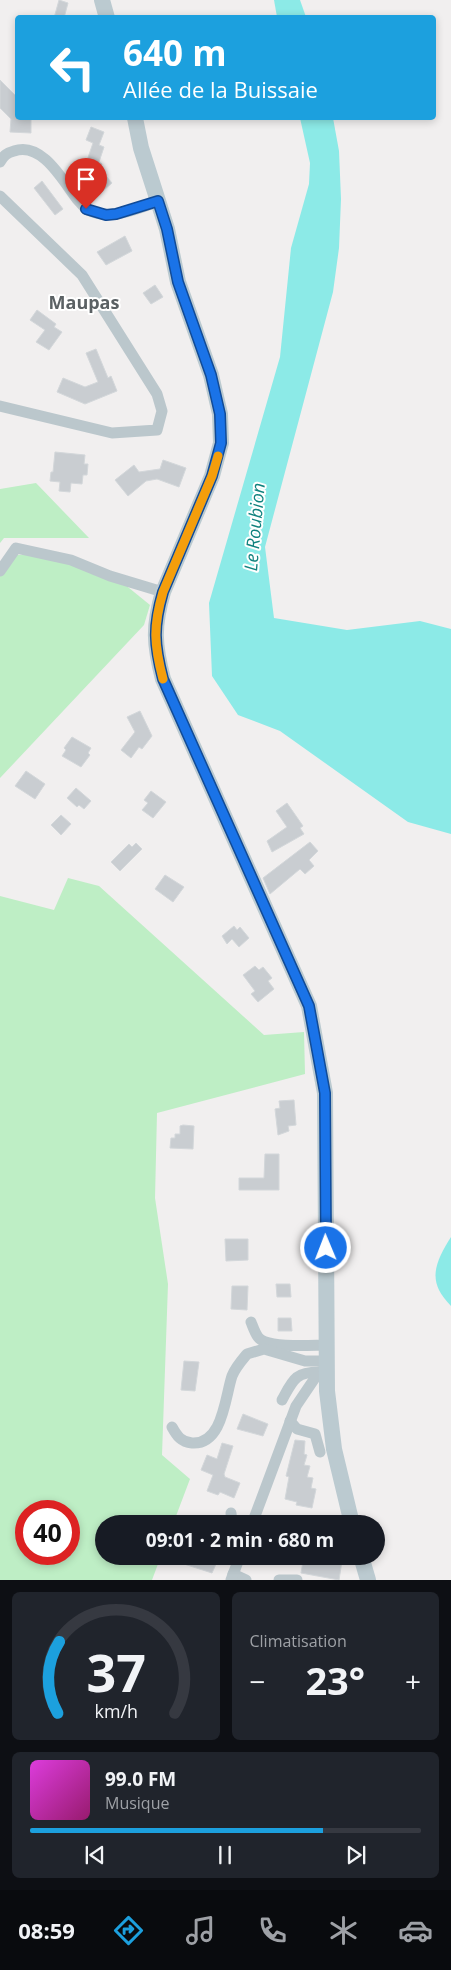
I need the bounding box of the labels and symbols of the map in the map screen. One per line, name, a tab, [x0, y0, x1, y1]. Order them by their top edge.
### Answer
pin	[65, 158, 107, 209]
district label: Maupas	[49, 290, 119, 314]
water label: Le Roubion	[238, 482, 270, 572]
position arrow	[299, 1221, 351, 1273]
speed limit sign: 40	[15, 1500, 80, 1565]

